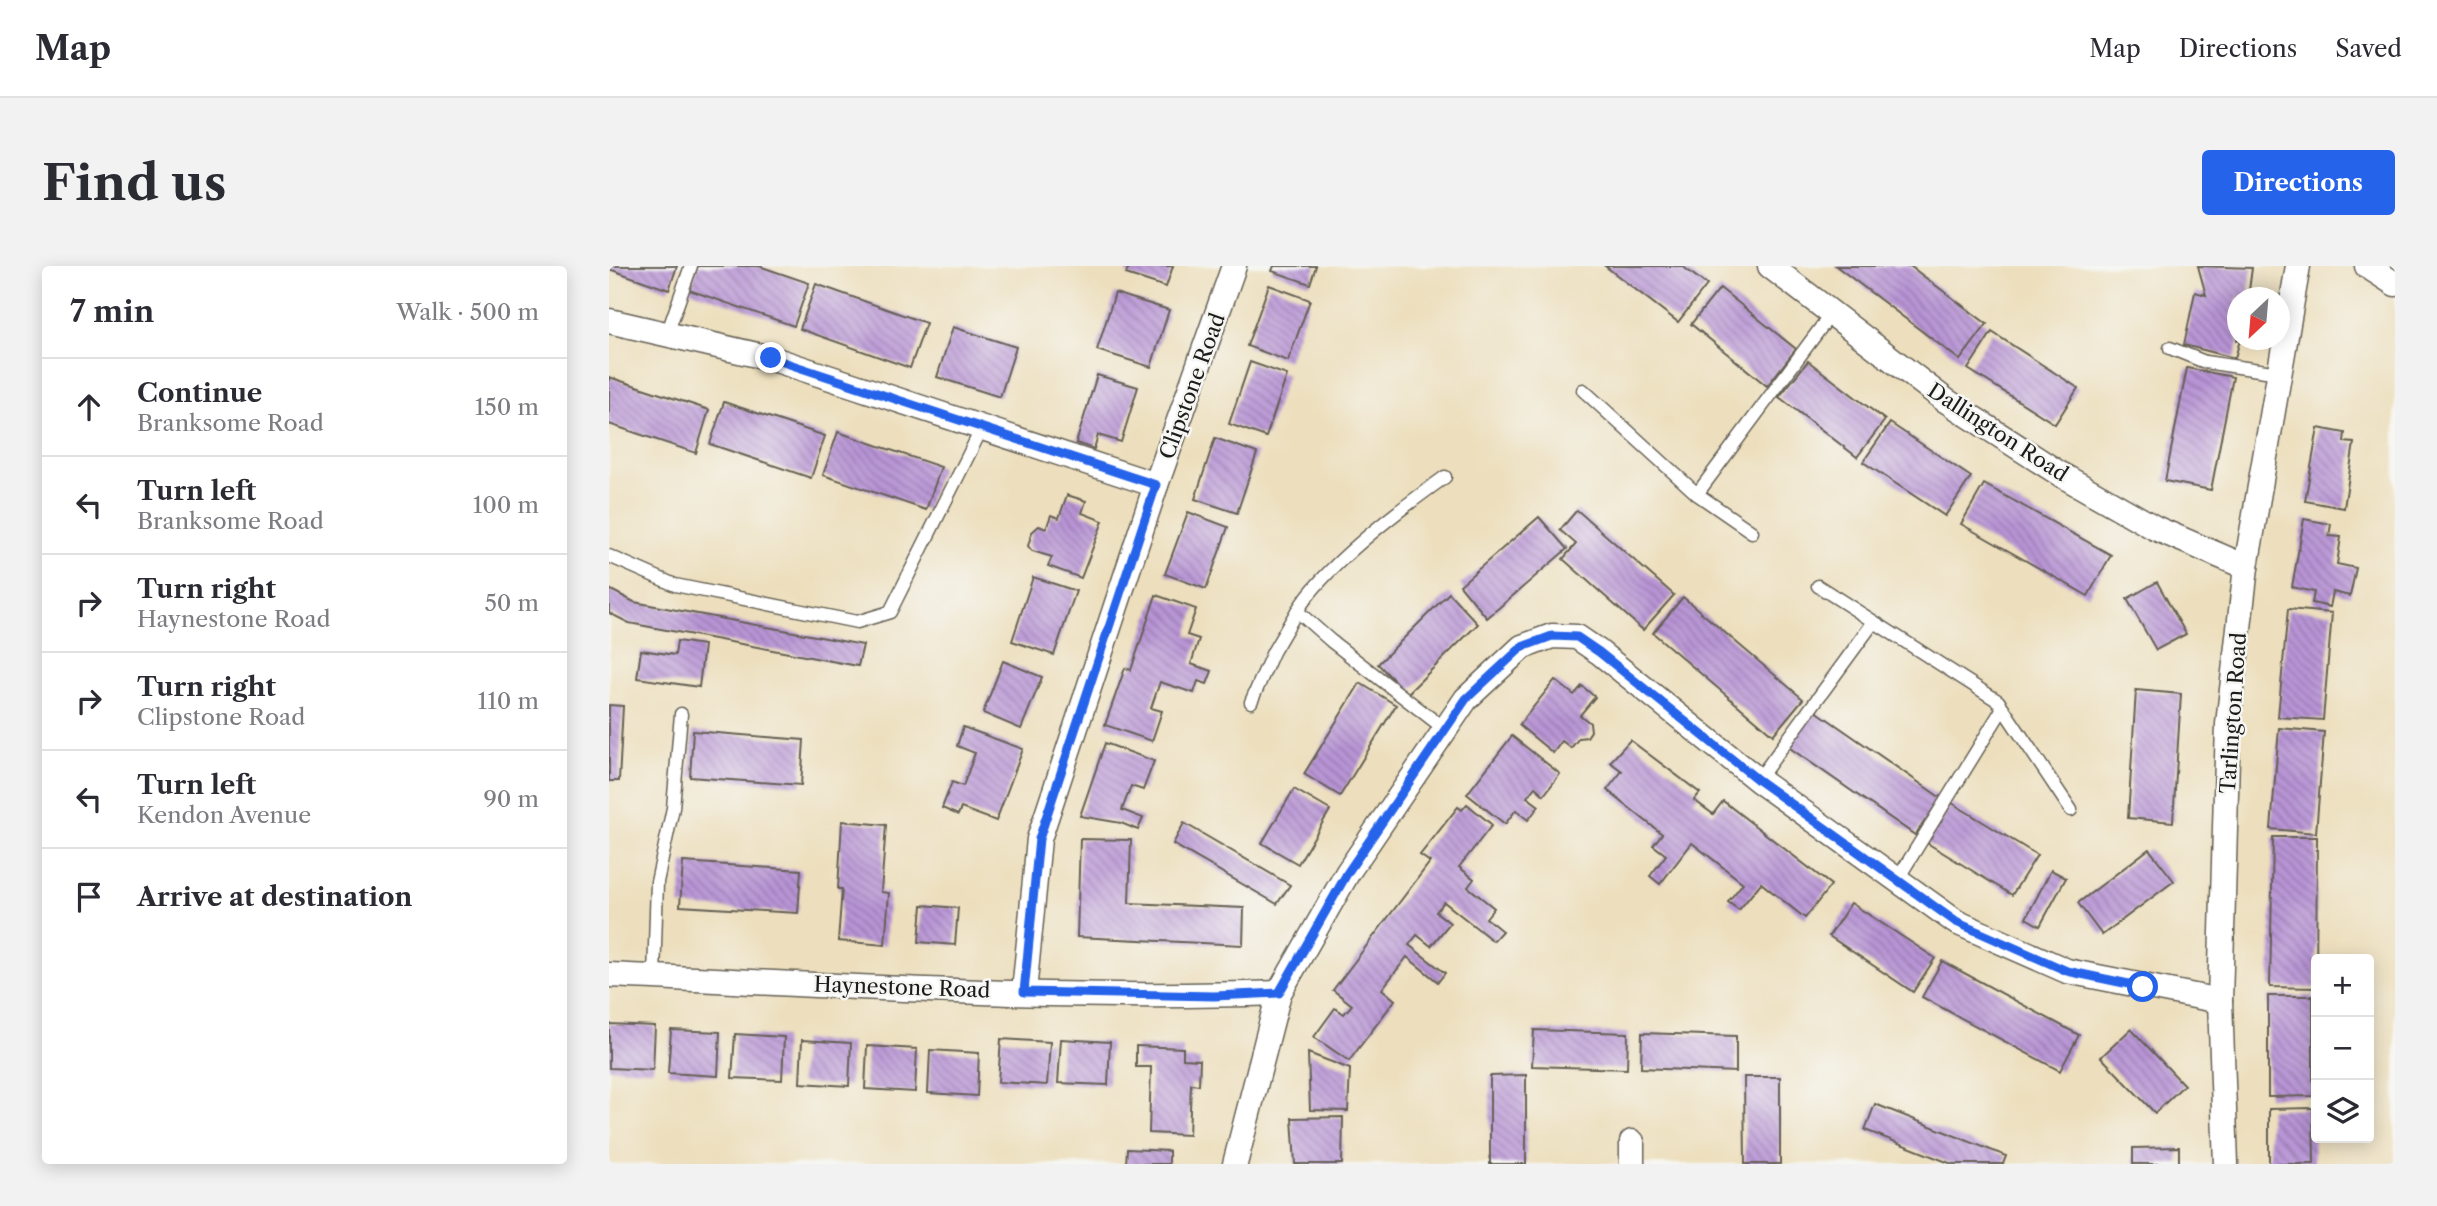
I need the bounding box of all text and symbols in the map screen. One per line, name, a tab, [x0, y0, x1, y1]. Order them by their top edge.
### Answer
text: Map	[35, 28, 111, 69]
text: Map	[2089, 34, 2141, 63]
text: Directions	[2179, 34, 2297, 63]
text: Saved	[2335, 34, 2402, 63]
button: Directions	[2202, 150, 2395, 215]
text: Find us	[42, 152, 226, 213]
north arrow	[2227, 287, 2290, 350]
text: 7 min	[70, 293, 154, 330]
text: Walk · 500 m	[396, 298, 539, 326]
street label: Clipstone Road	[1154, 309, 1230, 462]
route end	[755, 342, 786, 373]
text: Continue	[137, 377, 262, 409]
street label: Dallington Road	[1923, 377, 2073, 487]
icon: ahead	[70, 388, 108, 426]
text: 150 m	[475, 393, 539, 421]
text: Branksome Road	[137, 409, 324, 437]
text: Turn left	[137, 475, 256, 507]
icon: left	[70, 486, 108, 524]
text: 100 m	[473, 491, 539, 519]
text: Branksome Road	[137, 507, 324, 535]
text: Turn right	[137, 573, 276, 605]
icon: right	[70, 584, 108, 622]
text: 50 m	[484, 589, 539, 617]
text: Haynestone Road	[137, 605, 331, 633]
street label: Tarlington Road	[2215, 631, 2251, 794]
text: Turn right	[137, 671, 276, 703]
icon: right	[70, 682, 108, 720]
text: 110 m	[478, 687, 539, 715]
text: Clipstone Road	[137, 703, 305, 731]
text: Turn left	[137, 769, 256, 801]
icon: left	[70, 780, 108, 818]
text: 90 m	[483, 785, 539, 813]
text: Kendon Avenue	[137, 801, 311, 829]
icon: arrive	[70, 878, 108, 916]
text: Arrive at destination	[137, 881, 412, 913]
map controls	[2311, 954, 2374, 1143]
button: +	[2311, 954, 2374, 1017]
street label: Haynestone Road	[813, 971, 991, 1003]
route start	[2127, 971, 2158, 1002]
button: −	[2311, 1017, 2374, 1080]
button: layers	[2311, 1080, 2374, 1143]

